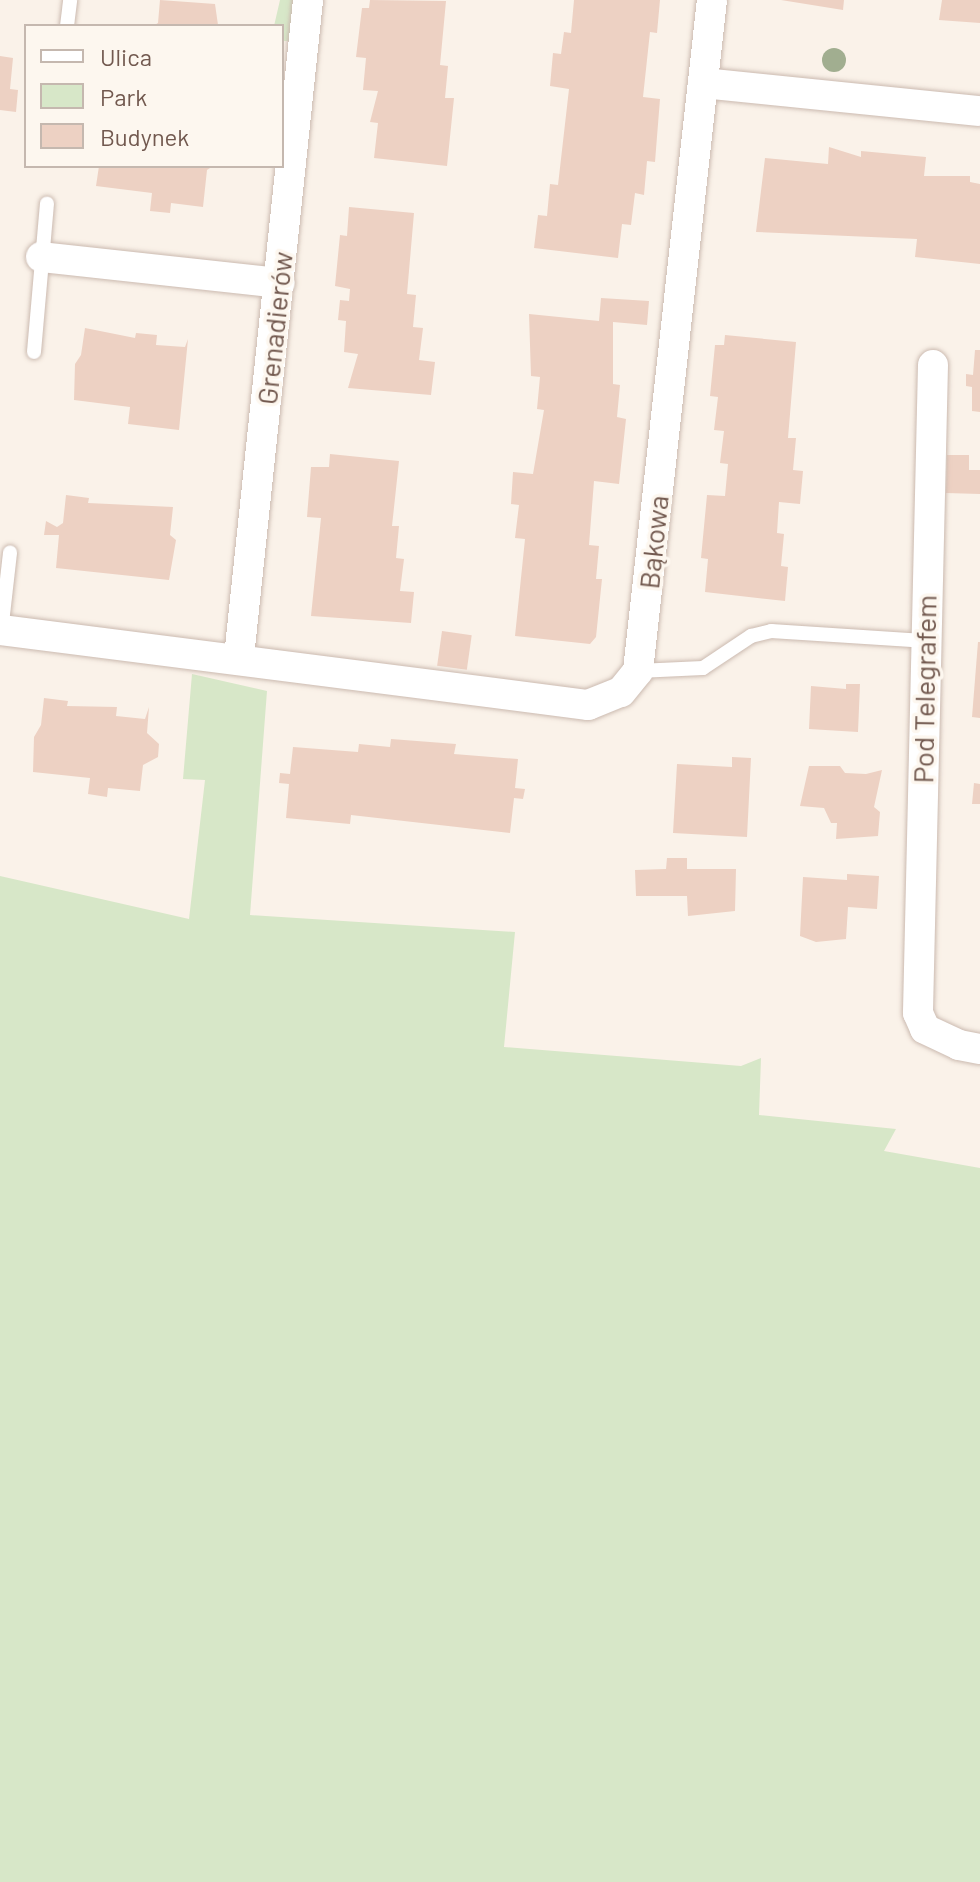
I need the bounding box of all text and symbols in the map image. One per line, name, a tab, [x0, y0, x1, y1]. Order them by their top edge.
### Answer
legend	[24, 24, 284, 168]
text: Ulica	[100, 42, 152, 71]
text: Park	[100, 82, 147, 111]
text: Budynek	[100, 122, 189, 151]
street label: Grenadierów	[249, 250, 299, 406]
street label: Bąkowa	[631, 493, 675, 591]
street label: Pod Telegrafem	[906, 594, 942, 784]

